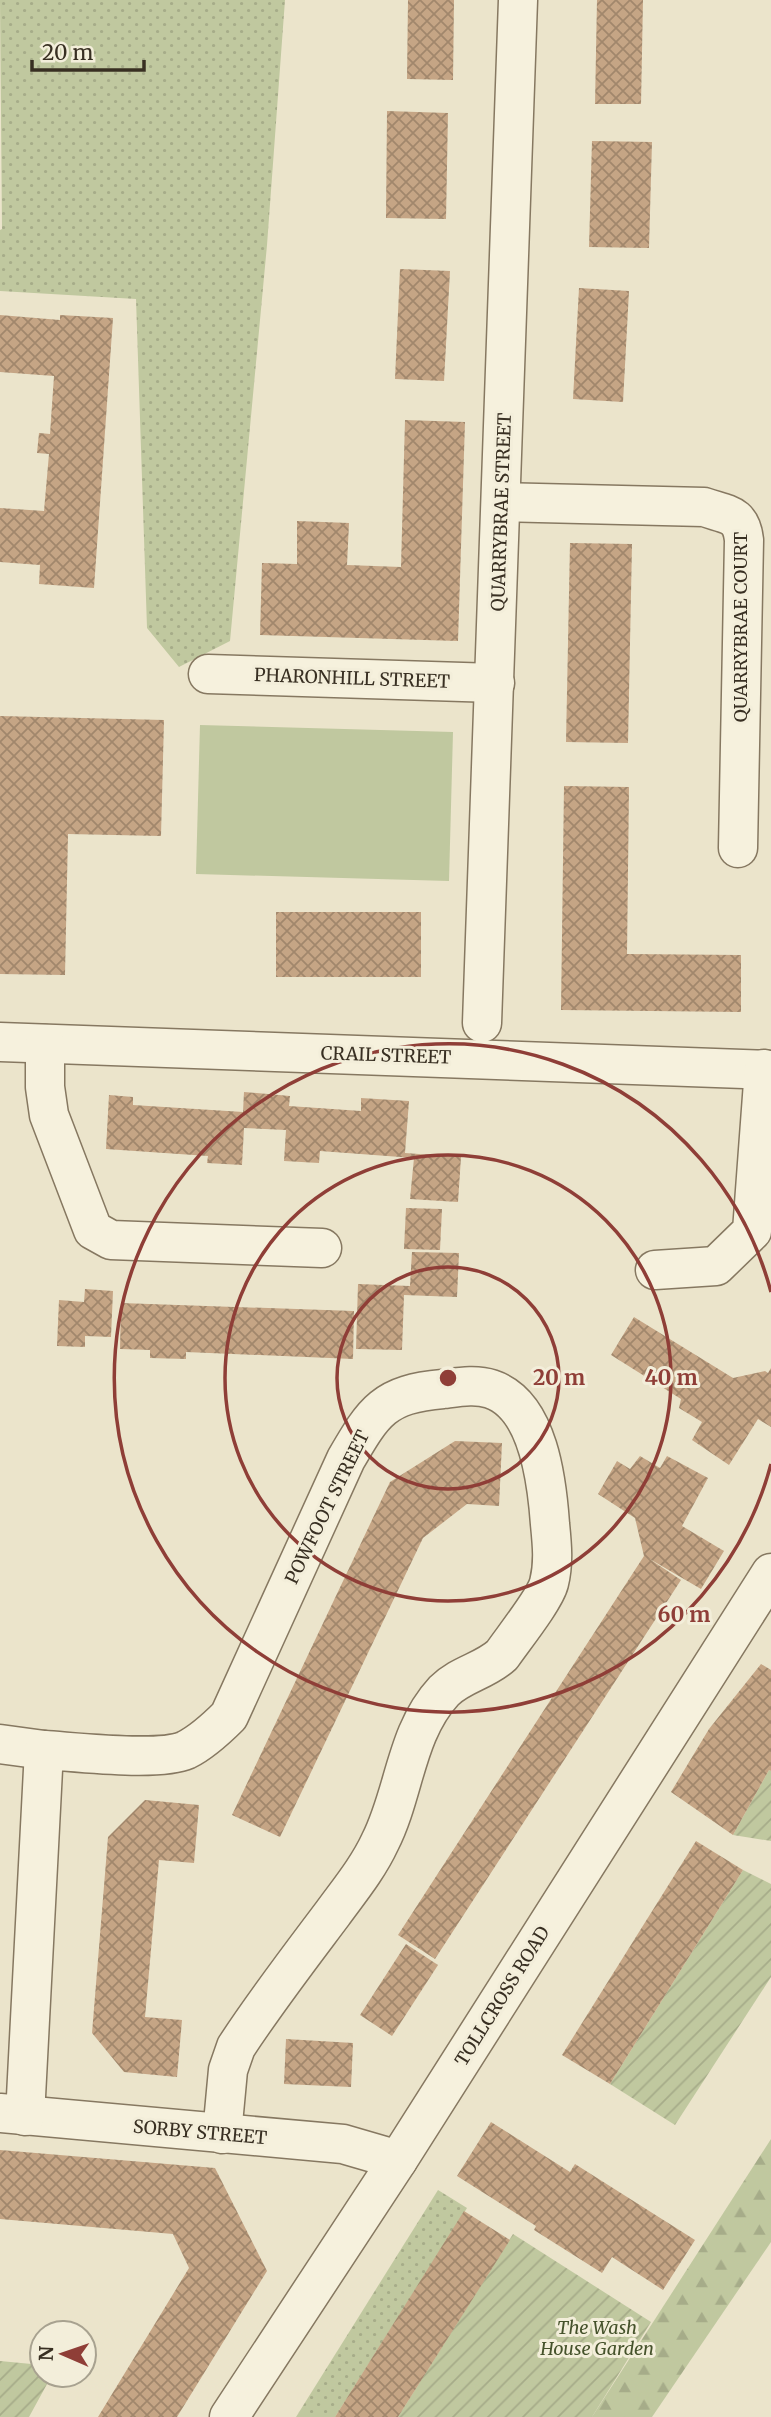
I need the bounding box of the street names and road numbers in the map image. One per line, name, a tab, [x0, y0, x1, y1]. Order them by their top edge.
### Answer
street label: QUARRYBRAE STREET	[486, 412, 516, 612]
street label: QUARRYBRAE COURT	[729, 531, 752, 722]
street label: PHARONHILL STREET	[254, 663, 451, 693]
street label: CRAIL STREET	[320, 1041, 452, 1069]
street label: POWFOOT STREET	[280, 1426, 374, 1588]
street label: TOLLCROSS ROAD	[450, 1922, 554, 2070]
street label: SORBY STREET	[132, 2115, 268, 2149]

